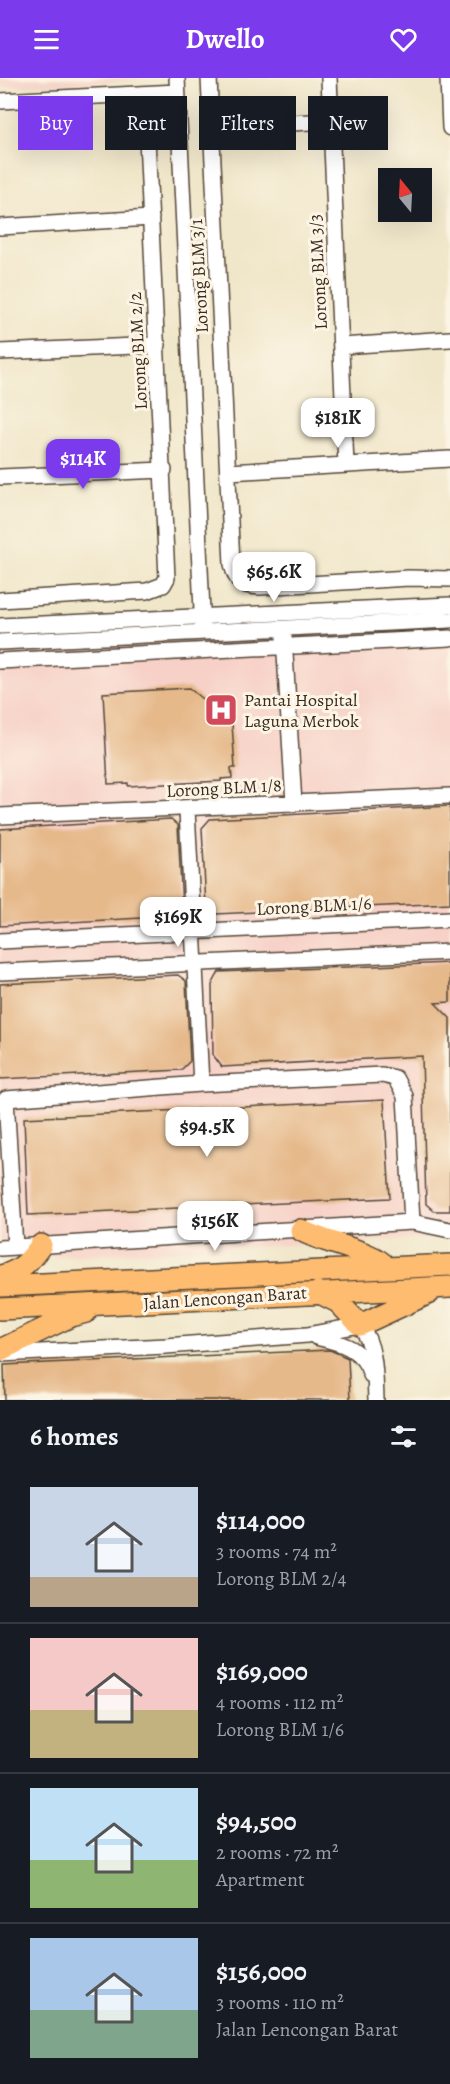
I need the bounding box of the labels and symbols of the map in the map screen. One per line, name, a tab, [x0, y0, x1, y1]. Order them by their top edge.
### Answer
north arrow	[378, 168, 432, 222]
street label: Lorong BLM 3/3	[303, 214, 333, 330]
street label: Lorong BLM 3/1	[184, 218, 214, 334]
street label: Lorong BLM 2/2	[123, 291, 153, 411]
pin: $181K	[296, 398, 380, 449]
pin: $114K	[41, 439, 125, 490]
pin: $65.6K	[225, 552, 323, 603]
place label: Pantai Hospital Laguna Merbok	[244, 688, 359, 733]
hospital icon: Pantai Hospital Laguna Merbok	[203, 692, 239, 728]
street label: Lorong BLM 1/8	[166, 773, 282, 803]
street label: Lorong BLM 1/6	[256, 891, 372, 921]
pin: $169K	[136, 897, 220, 948]
pin: $94.5K	[158, 1107, 256, 1158]
pin: $156K	[173, 1201, 257, 1252]
street label: Jalan Lencongan Barat	[142, 1280, 308, 1316]

